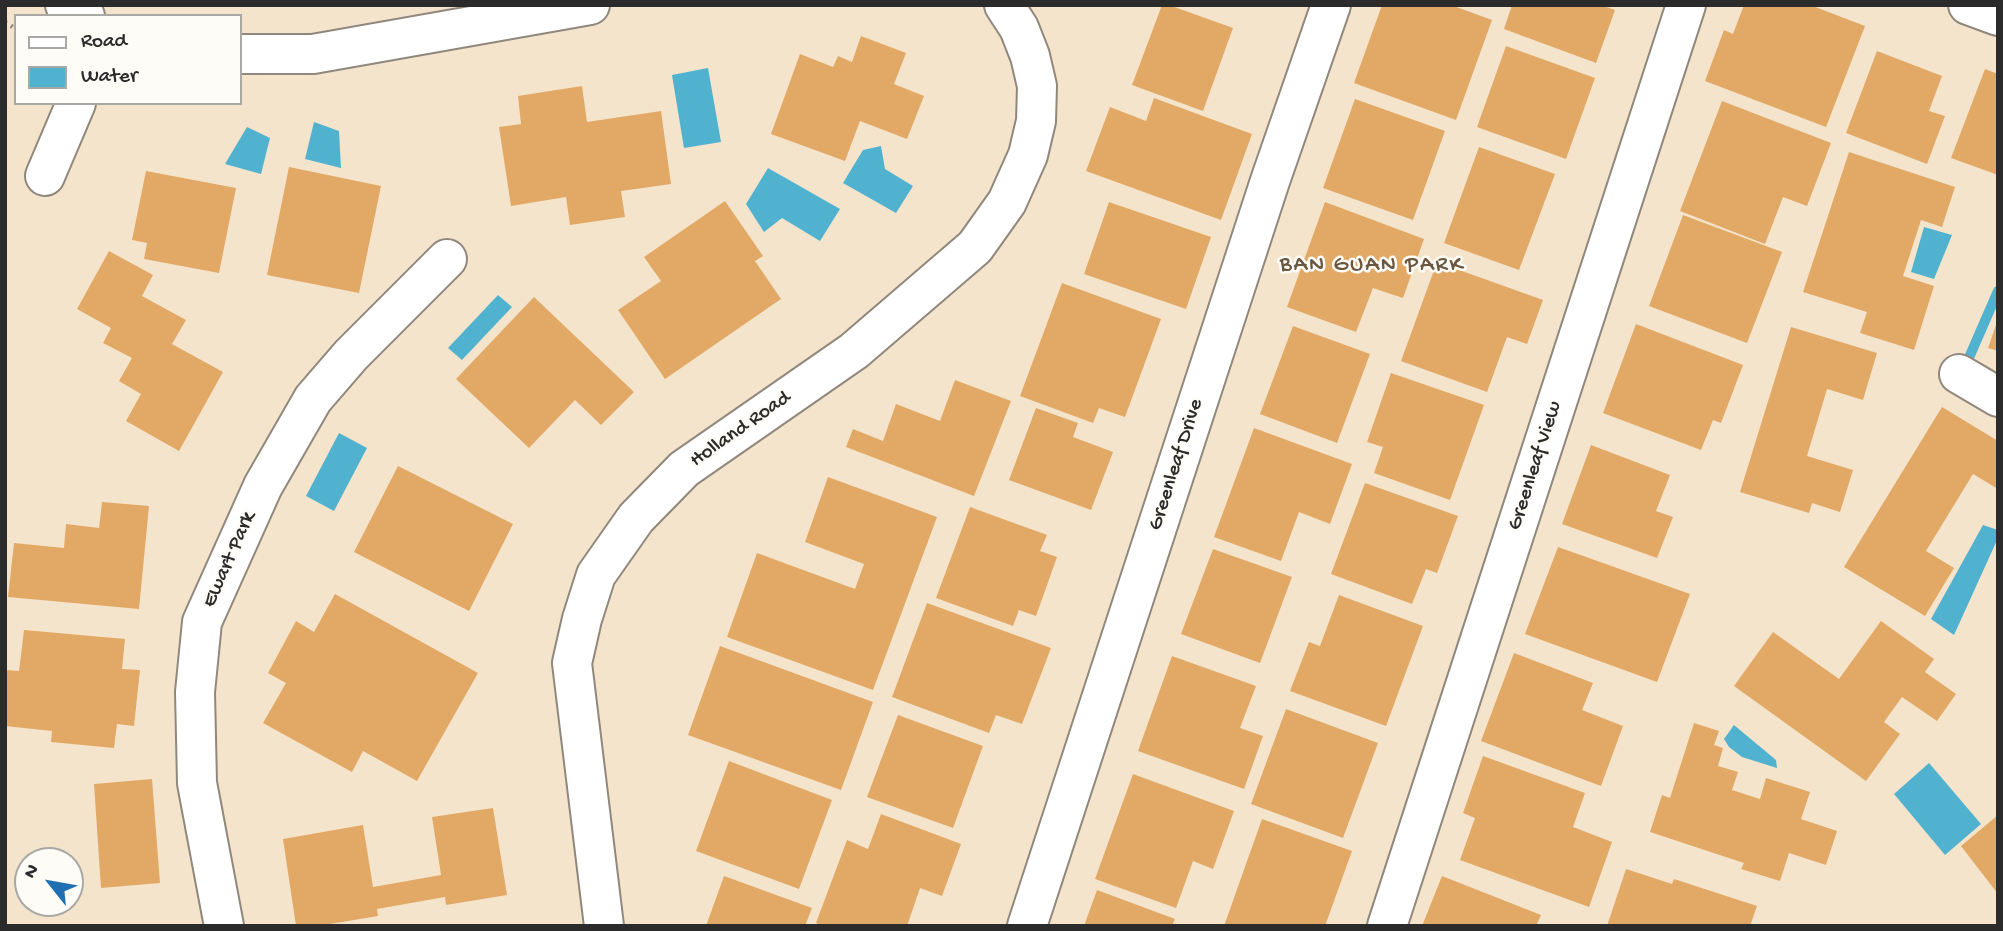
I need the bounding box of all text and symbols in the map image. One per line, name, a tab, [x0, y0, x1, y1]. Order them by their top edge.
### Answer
legend	[14, 14, 242, 105]
text: Road	[81, 30, 127, 55]
text: Water	[81, 65, 137, 90]
district label: BAN GUAN PARK	[1281, 252, 1463, 280]
street label: Holland Road	[686, 386, 796, 474]
street label: Greenleaf Drive	[1144, 396, 1210, 534]
street label: Greenleaf View	[1503, 398, 1569, 534]
street label: Ewart Park	[198, 508, 262, 612]
north arrow	[14, 847, 84, 917]
text: N	[19, 861, 45, 883]

